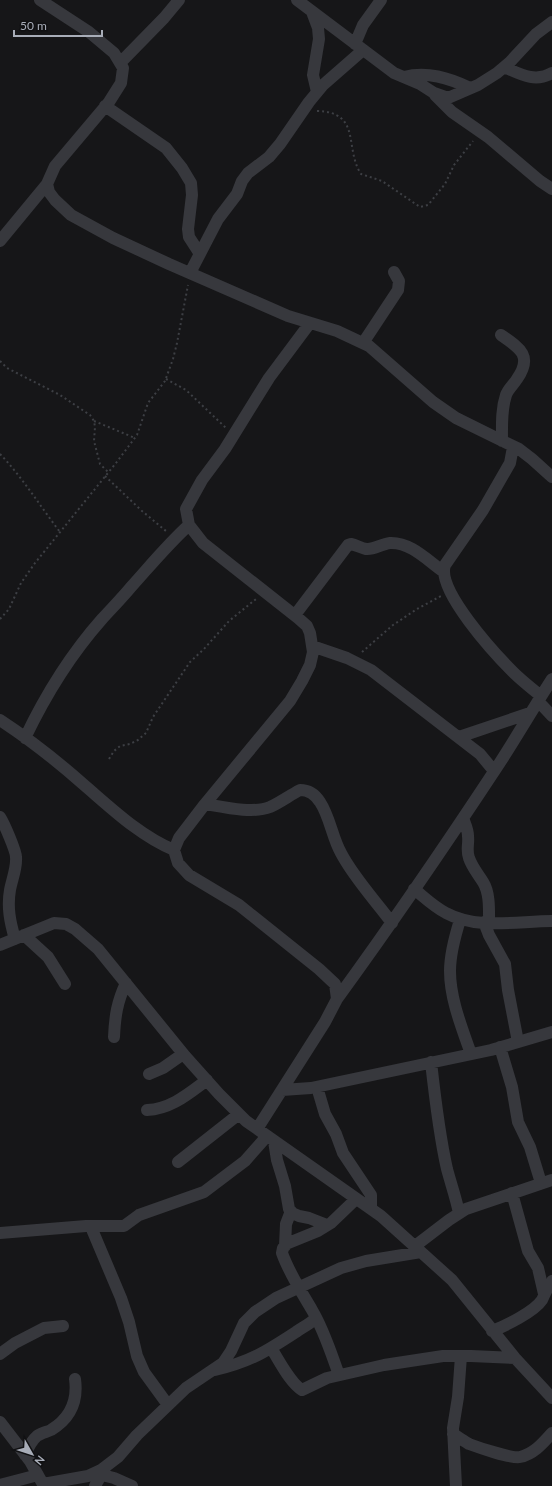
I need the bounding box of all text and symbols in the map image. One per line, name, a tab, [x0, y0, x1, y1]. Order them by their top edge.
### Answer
scale bar	[14, 12, 102, 38]
text: 50 m	[20, 18, 47, 33]
north arrow	[12, 1434, 52, 1474]
text: N	[32, 1453, 48, 1468]

